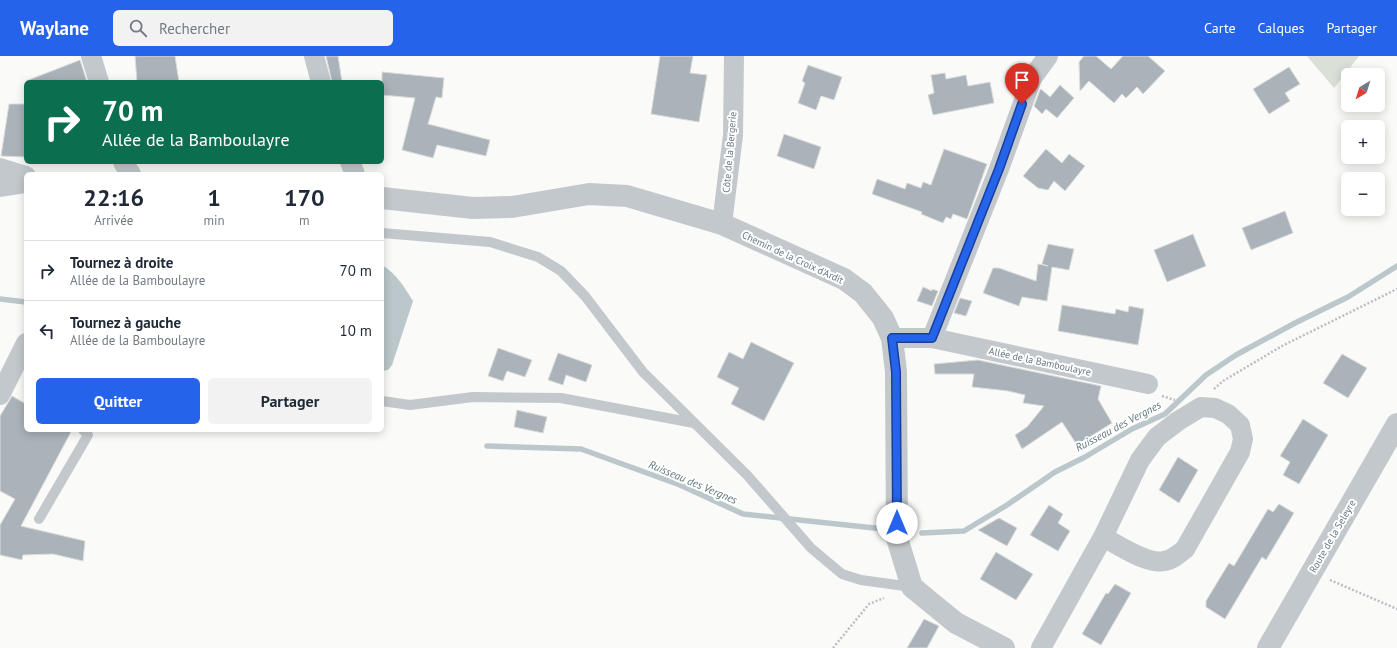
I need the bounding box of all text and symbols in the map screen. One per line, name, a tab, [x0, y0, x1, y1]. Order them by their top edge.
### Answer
search box	[113, 10, 393, 46]
text: Waylane	[20, 16, 89, 40]
icon: search	[127, 17, 149, 39]
text: Rechercher	[159, 19, 230, 38]
text: Carte	[1204, 19, 1236, 37]
text: Calques	[1258, 19, 1304, 37]
text: Partager	[1326, 19, 1377, 37]
pin	[1005, 63, 1039, 104]
north arrow	[1341, 68, 1385, 112]
map controls	[1341, 68, 1385, 216]
icon: arrive	[1011, 69, 1033, 91]
text: 70 m	[102, 92, 163, 129]
icon: right	[36, 96, 88, 148]
street label: Côte de la Bergerie	[719, 111, 740, 193]
button: +	[1341, 120, 1385, 164]
text: Allée de la Bamboulayre	[102, 128, 290, 151]
button: −	[1341, 172, 1385, 216]
text: 22:16	[83, 182, 144, 213]
text: 1	[207, 182, 221, 213]
text: 170	[284, 182, 325, 213]
text: Arrivée	[94, 212, 133, 229]
text: min	[203, 212, 225, 229]
text: m	[299, 212, 310, 229]
street label: Chemin de la Croix d'Ardit	[740, 228, 846, 287]
text: Tournez à droite	[70, 253, 173, 272]
icon: right	[36, 260, 58, 282]
text: 70 m	[339, 261, 372, 280]
text: Allée de la Bamboulayre	[70, 272, 205, 289]
text: Tournez à gauche	[70, 313, 181, 332]
icon: left	[36, 320, 58, 342]
text: 10 m	[339, 321, 372, 340]
text: Allée de la Bamboulayre	[70, 332, 205, 349]
street label: Allée de la Bamboulayre	[988, 344, 1092, 379]
button: Quitter	[36, 378, 200, 424]
button: Partager	[208, 378, 372, 424]
water label: Ruisseau des Vergnes	[1073, 397, 1164, 454]
water label: Ruisseau des Vergnes	[647, 457, 740, 507]
street label: Route de la Seleyre	[1306, 497, 1359, 575]
position arrow	[876, 502, 918, 544]

